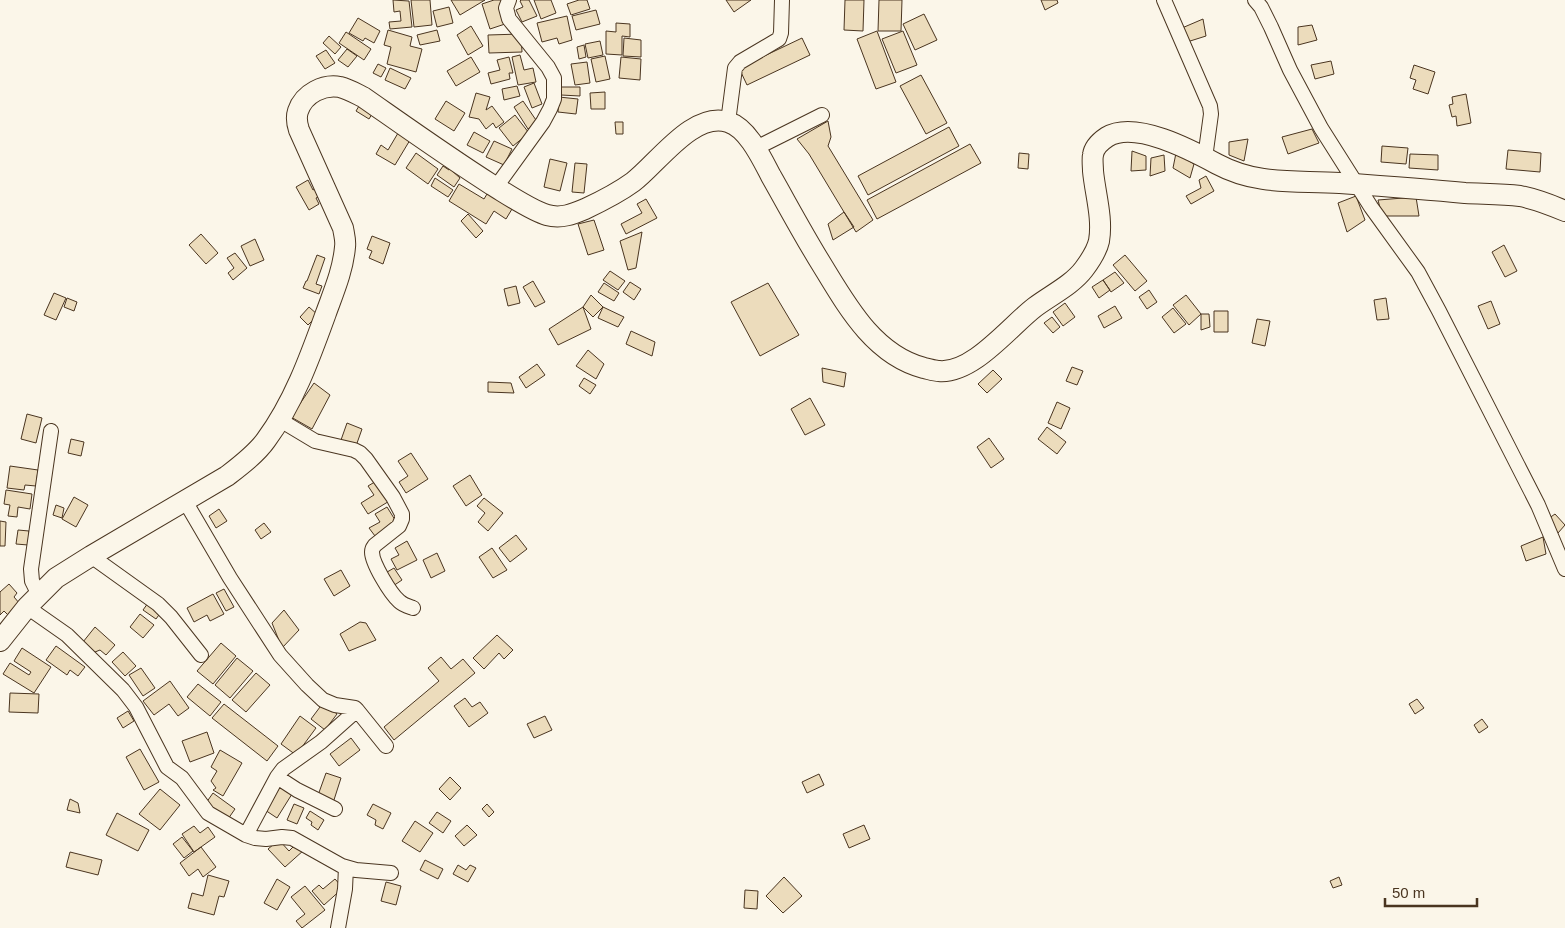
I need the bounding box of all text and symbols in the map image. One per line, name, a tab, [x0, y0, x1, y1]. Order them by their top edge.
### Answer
scale bar	[1385, 876, 1478, 908]
text: 50 m	[1392, 884, 1425, 901]

